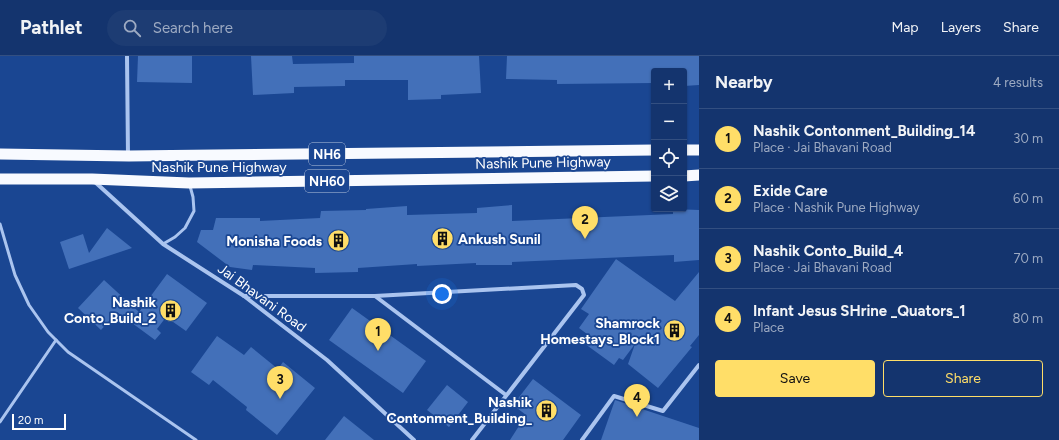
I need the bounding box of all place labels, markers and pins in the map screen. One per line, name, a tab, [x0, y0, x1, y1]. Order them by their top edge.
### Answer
pin: 2	[572, 206, 598, 239]
building icon: Ankush Sunil	[430, 226, 456, 252]
building icon: Monisha Foods	[325, 228, 351, 254]
place label: Ankush Sunil	[458, 231, 541, 248]
place label: Monisha Foods	[226, 233, 322, 250]
place label: Nashik Conto_Build_2	[64, 294, 156, 327]
building icon: Nashik Conto_Build_2	[158, 297, 184, 323]
place label: Shamrock Homestays_Block1	[540, 315, 660, 348]
pin: 1	[365, 318, 391, 351]
building icon: Shamrock Homestays_Block1	[662, 318, 688, 344]
pin: 3	[267, 366, 293, 399]
pin: 4	[624, 384, 650, 417]
place label: Nashik Contonment_Building_	[386, 394, 532, 427]
building icon: Nashik Contonment_Building_	[534, 397, 560, 423]

